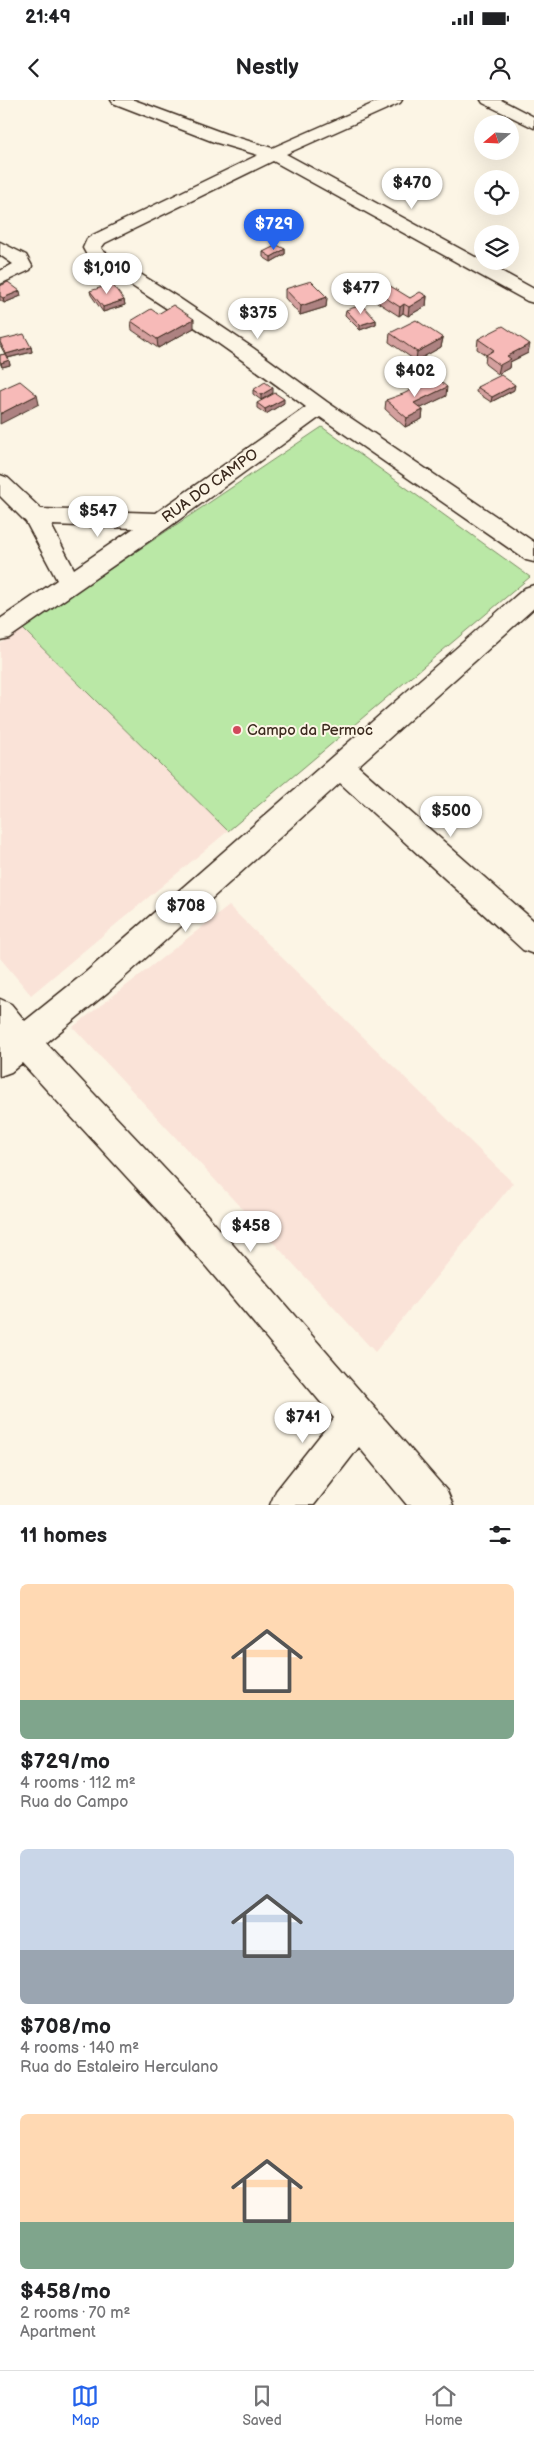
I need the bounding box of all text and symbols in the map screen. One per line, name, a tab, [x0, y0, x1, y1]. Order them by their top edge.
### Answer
text: 21:49	[25, 6, 71, 29]
icon: back	[20, 54, 48, 82]
text: Nestly	[236, 54, 298, 81]
icon: person	[486, 54, 514, 82]
north arrow	[474, 115, 519, 160]
map controls	[474, 115, 519, 270]
pin: $470	[382, 168, 442, 210]
button: locate	[474, 170, 519, 215]
text: $470	[393, 174, 431, 193]
pin: $729	[244, 208, 304, 251]
text: $729	[255, 215, 293, 234]
button: layers	[474, 225, 519, 270]
pin: $1,010	[66, 252, 148, 295]
text: $1,010	[83, 259, 131, 278]
pin: $477	[331, 272, 391, 315]
text: $477	[342, 279, 380, 298]
pin: $375	[228, 298, 288, 340]
text: $375	[239, 304, 277, 323]
pin: $402	[385, 356, 445, 398]
text: $402	[395, 362, 435, 381]
street label: RUA DO CAMPO	[158, 445, 262, 527]
pin: $547	[68, 496, 128, 538]
text: $547	[79, 502, 117, 521]
place label: Campo da Permoc	[247, 721, 373, 740]
marker: Campo da Permoc	[231, 724, 243, 736]
pin: $500	[421, 796, 481, 838]
text: $500	[431, 802, 471, 821]
pin: $708	[156, 890, 216, 933]
text: $708	[167, 897, 205, 916]
pin: $458	[221, 1210, 281, 1253]
text: $458	[232, 1217, 270, 1236]
pin: $741	[273, 1402, 333, 1444]
text: $741	[285, 1408, 321, 1427]
icon: filters	[486, 1521, 514, 1549]
text: 11 homes	[20, 1523, 107, 1548]
icon: home	[222, 1616, 312, 1706]
text: $729/mo	[20, 1749, 110, 1774]
text: 4 rooms · 112 m²	[20, 1774, 136, 1793]
text: Rua do Campo	[20, 1793, 128, 1812]
icon: home	[222, 1881, 312, 1971]
text: $708/mo	[20, 2014, 111, 2039]
text: 4 rooms · 140 m²	[20, 2039, 139, 2058]
text: Rua do Estaleiro Herculano	[20, 2058, 218, 2077]
icon: home	[222, 2146, 312, 2236]
text: $458/mo	[20, 2279, 111, 2304]
text: 2 rooms · 70 m²	[20, 2304, 130, 2323]
text: Apartment	[20, 2323, 96, 2342]
tab: Map	[71, 2382, 100, 2429]
tab: Saved	[242, 2382, 282, 2429]
tab: Home	[425, 2382, 463, 2429]

